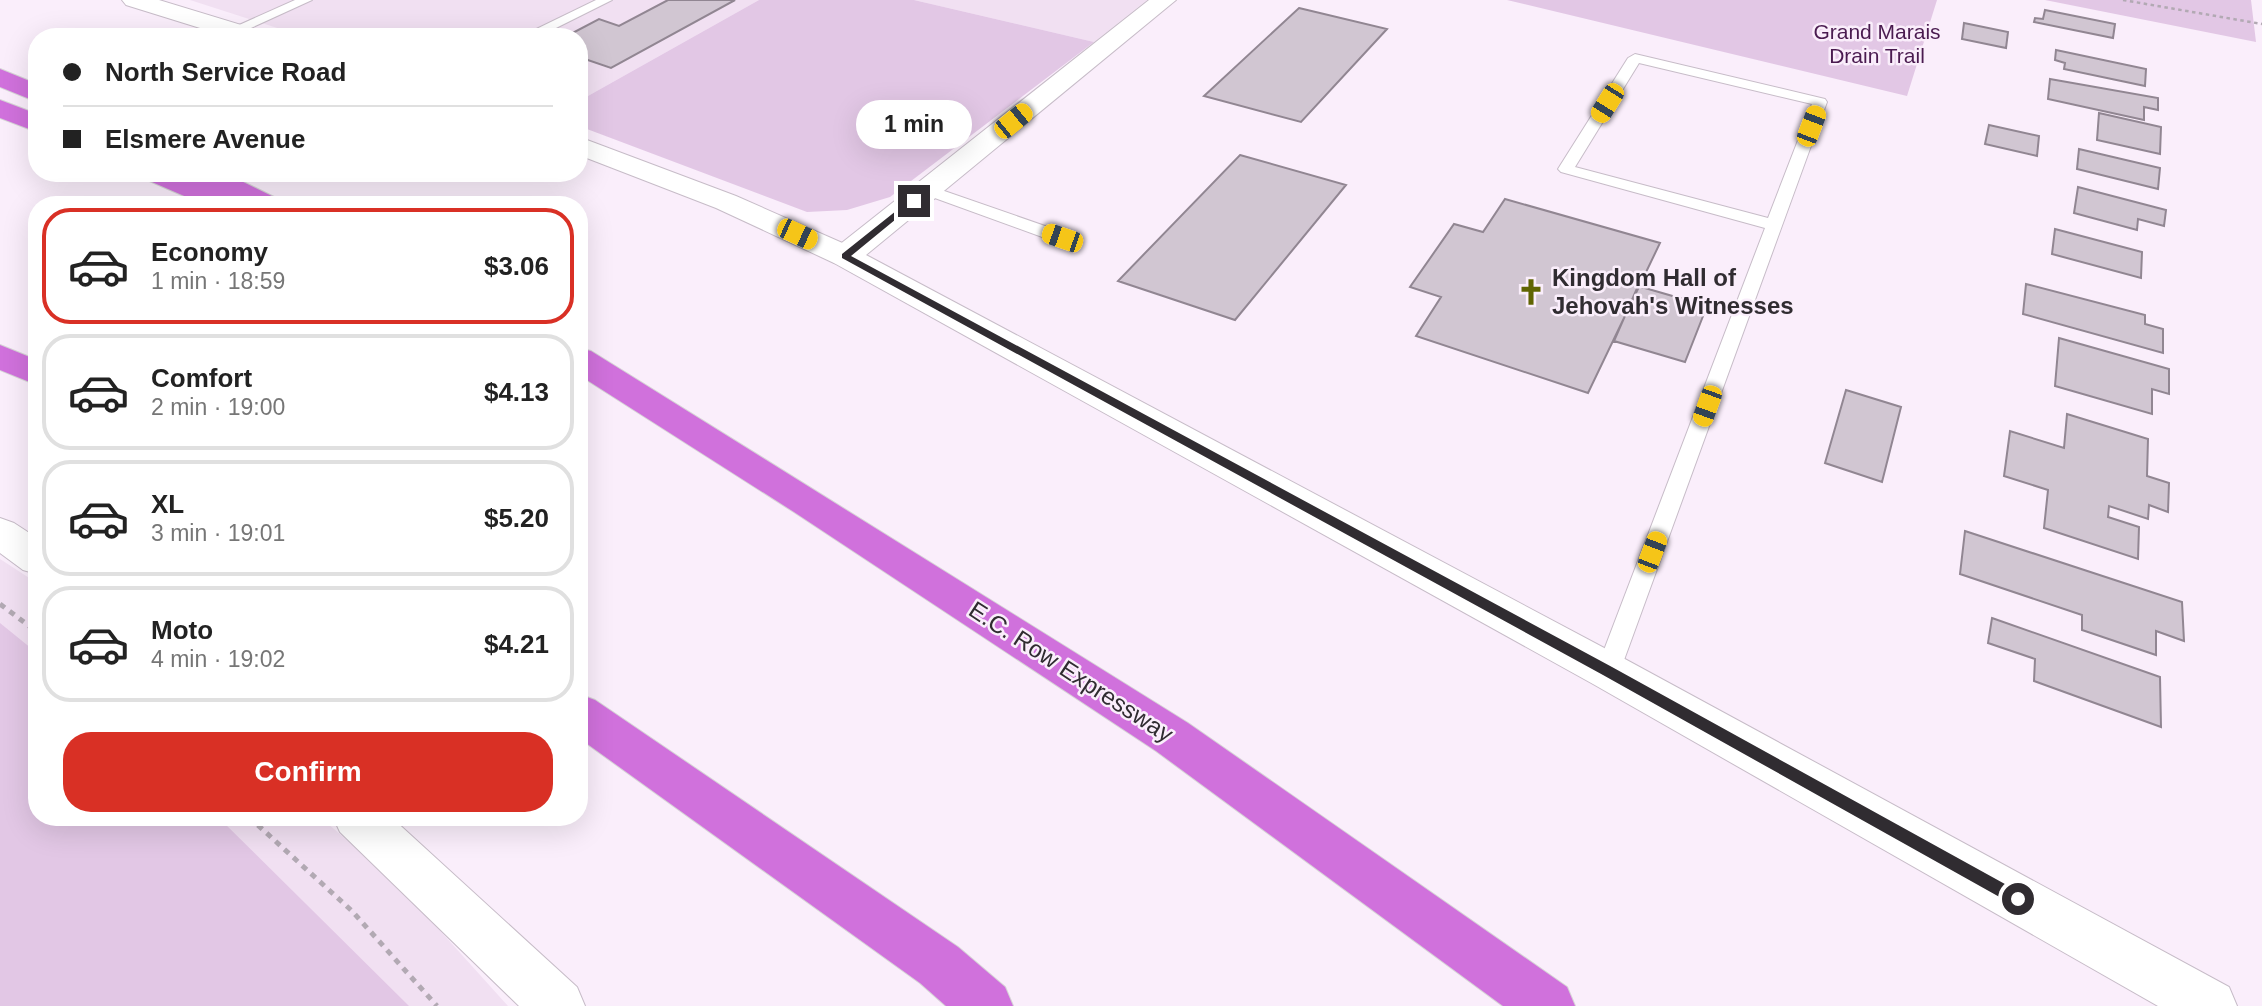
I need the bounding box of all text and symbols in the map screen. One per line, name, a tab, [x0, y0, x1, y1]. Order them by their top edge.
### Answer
park label: Grand Marais Drain Trail	[1813, 20, 1941, 67]
text: North Service Road	[105, 57, 346, 87]
car	[1587, 80, 1628, 126]
callout: 1 min	[856, 100, 972, 148]
car	[991, 100, 1036, 142]
car	[1794, 103, 1829, 149]
text: 1 min	[884, 111, 944, 137]
text: Elsmere Avenue	[105, 124, 305, 154]
route end	[898, 185, 930, 217]
car	[774, 216, 821, 252]
car	[1039, 221, 1086, 255]
icon: car	[67, 235, 130, 298]
text: Economy	[151, 237, 268, 267]
text: $3.06	[484, 251, 549, 281]
place label: Kingdom Hall of Jehovah's Witnesses	[1552, 264, 1794, 319]
text: 1 min · 18:59	[151, 268, 285, 294]
church icon: Kingdom Hall of Jehovah's Witnesses	[1516, 277, 1546, 307]
icon: car	[67, 361, 130, 424]
text: Comfort	[151, 363, 252, 393]
text: $4.13	[484, 377, 549, 407]
car	[1690, 383, 1725, 429]
text: 2 min · 19:00	[151, 394, 285, 420]
icon: car	[67, 487, 130, 550]
text: XL	[151, 489, 184, 519]
text: $5.20	[484, 503, 549, 533]
text: 3 min · 19:01	[151, 520, 285, 546]
car	[1635, 529, 1670, 575]
street label: E.C. Row Expressway	[964, 596, 1178, 748]
icon: car	[67, 613, 130, 676]
text: Moto	[151, 615, 213, 645]
text: $4.21	[484, 629, 549, 659]
text: 4 min · 19:02	[151, 646, 285, 672]
button: Confirm	[63, 732, 553, 812]
route start	[2002, 883, 2034, 915]

